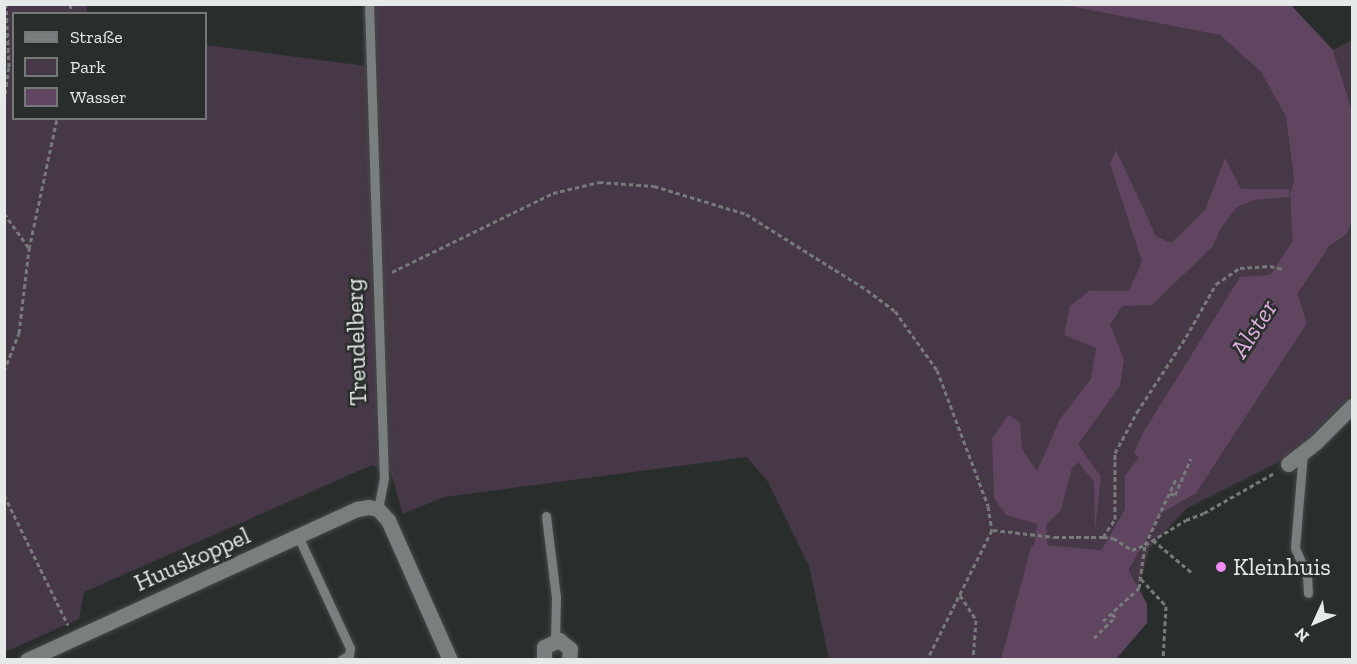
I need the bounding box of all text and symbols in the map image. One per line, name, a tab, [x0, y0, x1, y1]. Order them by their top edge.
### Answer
legend	[12, 12, 207, 120]
text: Straße	[70, 26, 123, 48]
text: Park	[70, 56, 106, 78]
text: Wasser	[70, 86, 127, 108]
street label: Treudelberg	[339, 278, 373, 406]
water label: Alster	[1224, 294, 1284, 364]
street label: Huuskoppel	[130, 521, 254, 597]
place label: Kleinhuis	[1233, 553, 1331, 581]
marker: Kleinhuis	[1214, 560, 1228, 574]
north arrow	[1285, 592, 1345, 652]
text: N	[1291, 624, 1313, 646]

